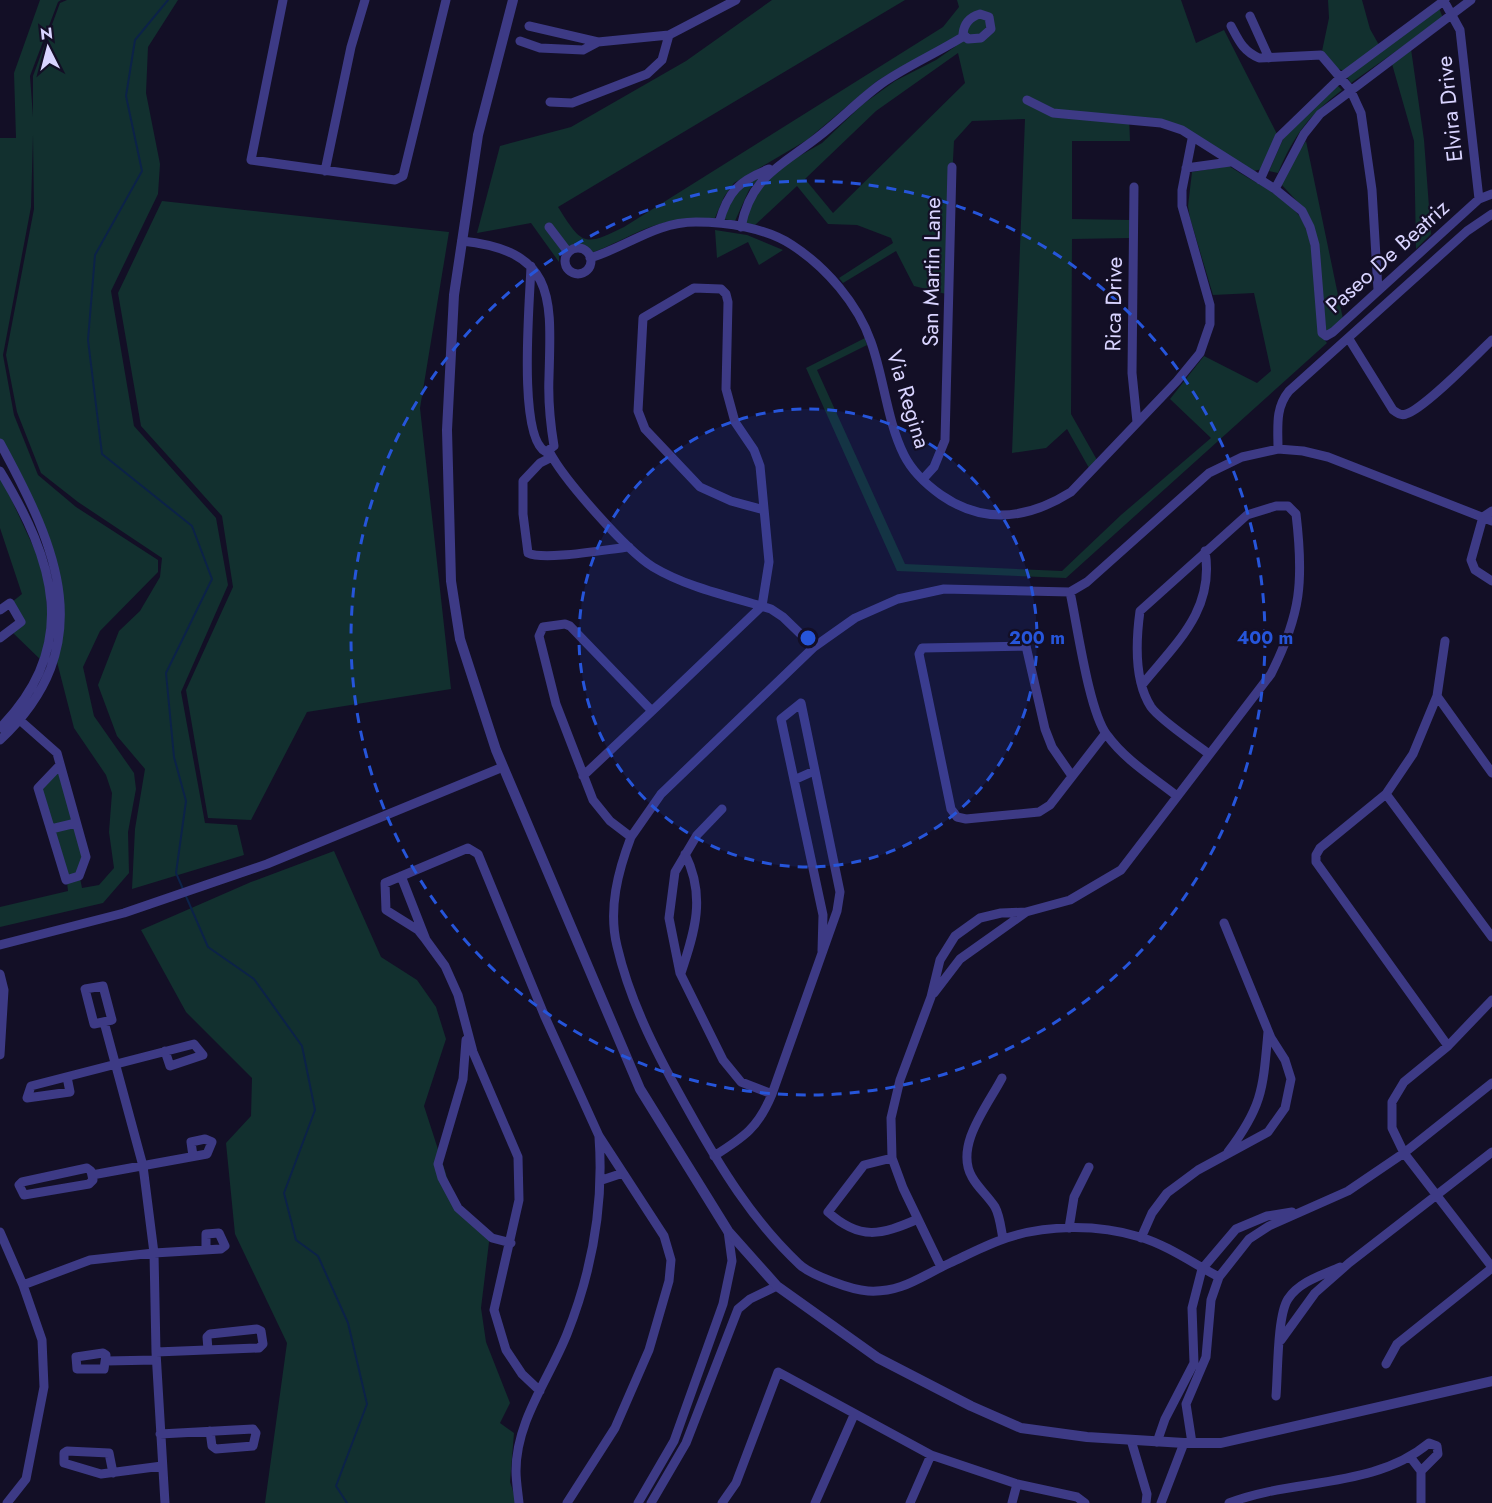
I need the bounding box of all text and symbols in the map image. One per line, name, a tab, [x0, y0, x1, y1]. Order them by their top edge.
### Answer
north arrow	[18, 18, 78, 78]
text: N	[39, 21, 54, 46]
street label: Elvira Drive	[1428, 55, 1470, 163]
street label: Paseo De Beatriz	[1318, 192, 1456, 320]
street label: San Martin Lane	[914, 197, 948, 347]
street label: Rica Drive	[1096, 256, 1130, 352]
street label: Via Regina	[879, 346, 939, 452]
text: 200 m	[1009, 625, 1065, 651]
text: 400 m	[1237, 625, 1293, 651]
centre of rings	[798, 628, 818, 648]

